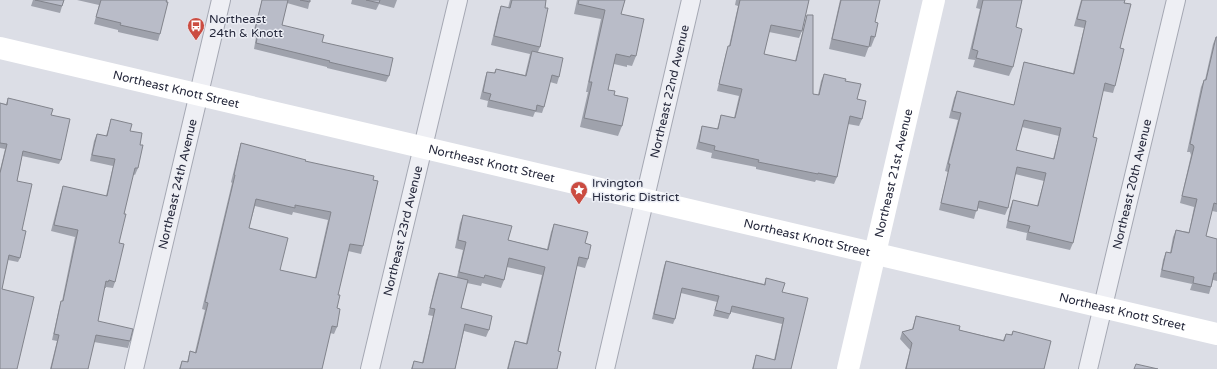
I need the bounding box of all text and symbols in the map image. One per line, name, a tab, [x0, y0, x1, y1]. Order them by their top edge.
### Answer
place label: Northeast 24th & Knott	[209, 12, 283, 40]
bus stop icon: Northeast 24th & Knott	[186, 16, 206, 41]
street label: Northeast 22nd Avenue	[647, 23, 692, 159]
street label: Northeast Knott Street	[112, 68, 241, 111]
street label: Northeast 21st Avenue	[872, 107, 915, 239]
street label: Northeast 24th Avenue	[155, 117, 200, 251]
street label: Northeast 20th Avenue	[1110, 117, 1154, 251]
street label: Northeast Knott Street	[427, 142, 557, 185]
street label: Northeast 23rd Avenue	[381, 164, 425, 297]
place label: Irvington Historic District	[592, 176, 680, 204]
place icon: Irvington Historic District	[569, 180, 589, 205]
street label: Northeast Knott Street	[742, 216, 872, 259]
street label: Northeast Knott Street	[1058, 290, 1187, 333]

